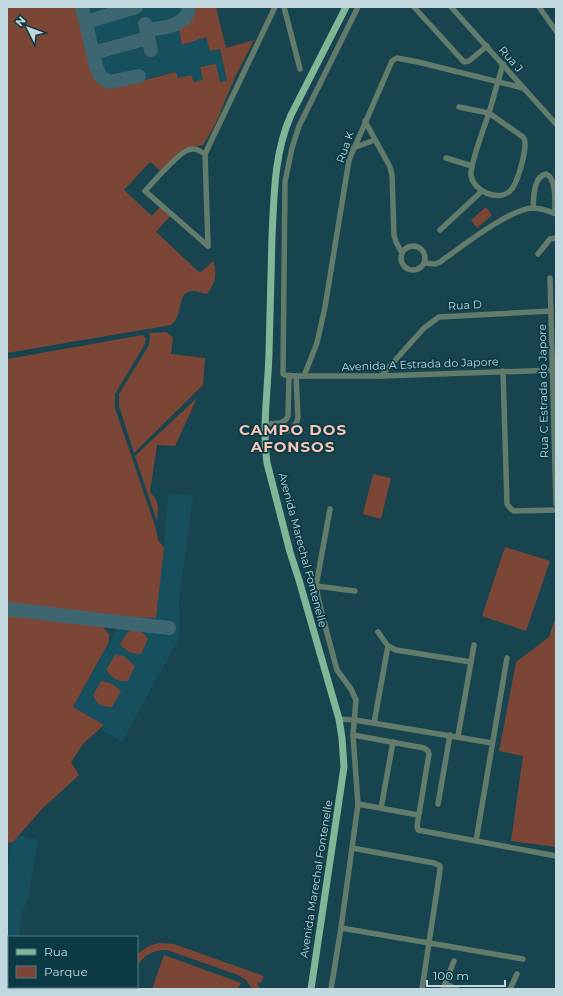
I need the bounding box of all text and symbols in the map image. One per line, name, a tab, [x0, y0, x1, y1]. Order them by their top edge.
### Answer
north arrow	[8, 8, 48, 48]
text: N	[12, 13, 29, 29]
street label: Rua J	[496, 43, 526, 75]
street label: Rua K	[333, 129, 357, 165]
street label: Rua D	[448, 297, 482, 313]
street label: Rua C Estrada do Japore	[535, 323, 551, 458]
street label: Avenida A Estrada do Japore	[341, 354, 499, 374]
district label: CAMPO DOS AFONSOS	[239, 420, 347, 456]
street label: Avenida Marechal Fontenelle	[276, 471, 331, 629]
street label: Avenida Marechal Fontenelle	[297, 799, 335, 959]
legend	[8, 936, 138, 988]
text: Rua	[44, 944, 68, 959]
scale bar	[427, 962, 505, 988]
text: Parque	[44, 964, 88, 979]
text: 100 m	[433, 968, 469, 983]

